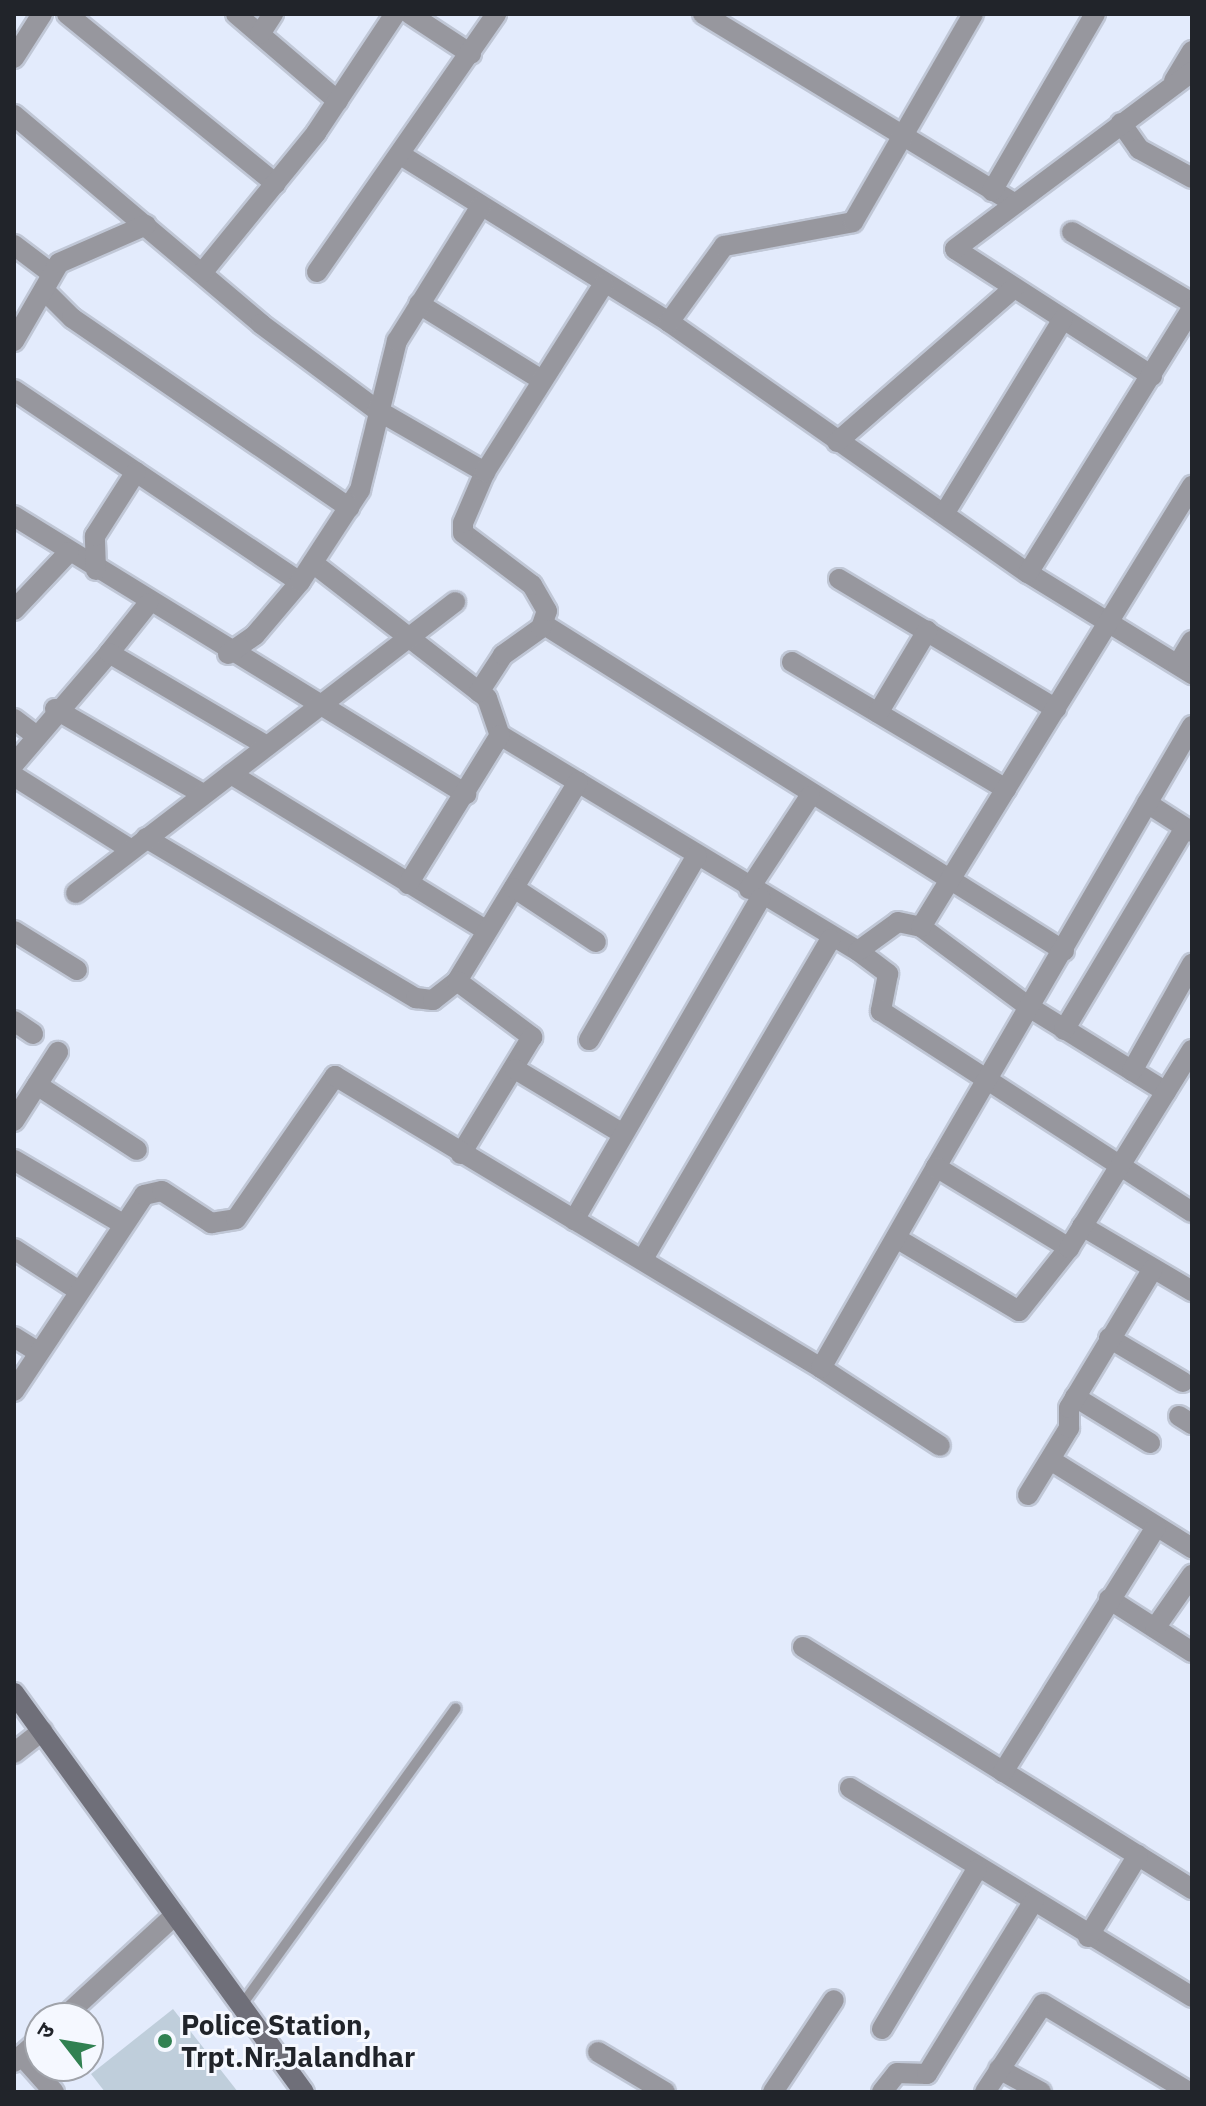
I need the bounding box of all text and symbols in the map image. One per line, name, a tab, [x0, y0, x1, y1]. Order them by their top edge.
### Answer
north arrow	[24, 2002, 104, 2082]
place label: Police Station, Trpt.Nr.Jalandhar	[181, 2008, 415, 2074]
text: उ	[29, 2017, 60, 2043]
marker: Police Station, Trpt.Nr.Jalandhar	[156, 2032, 174, 2050]

